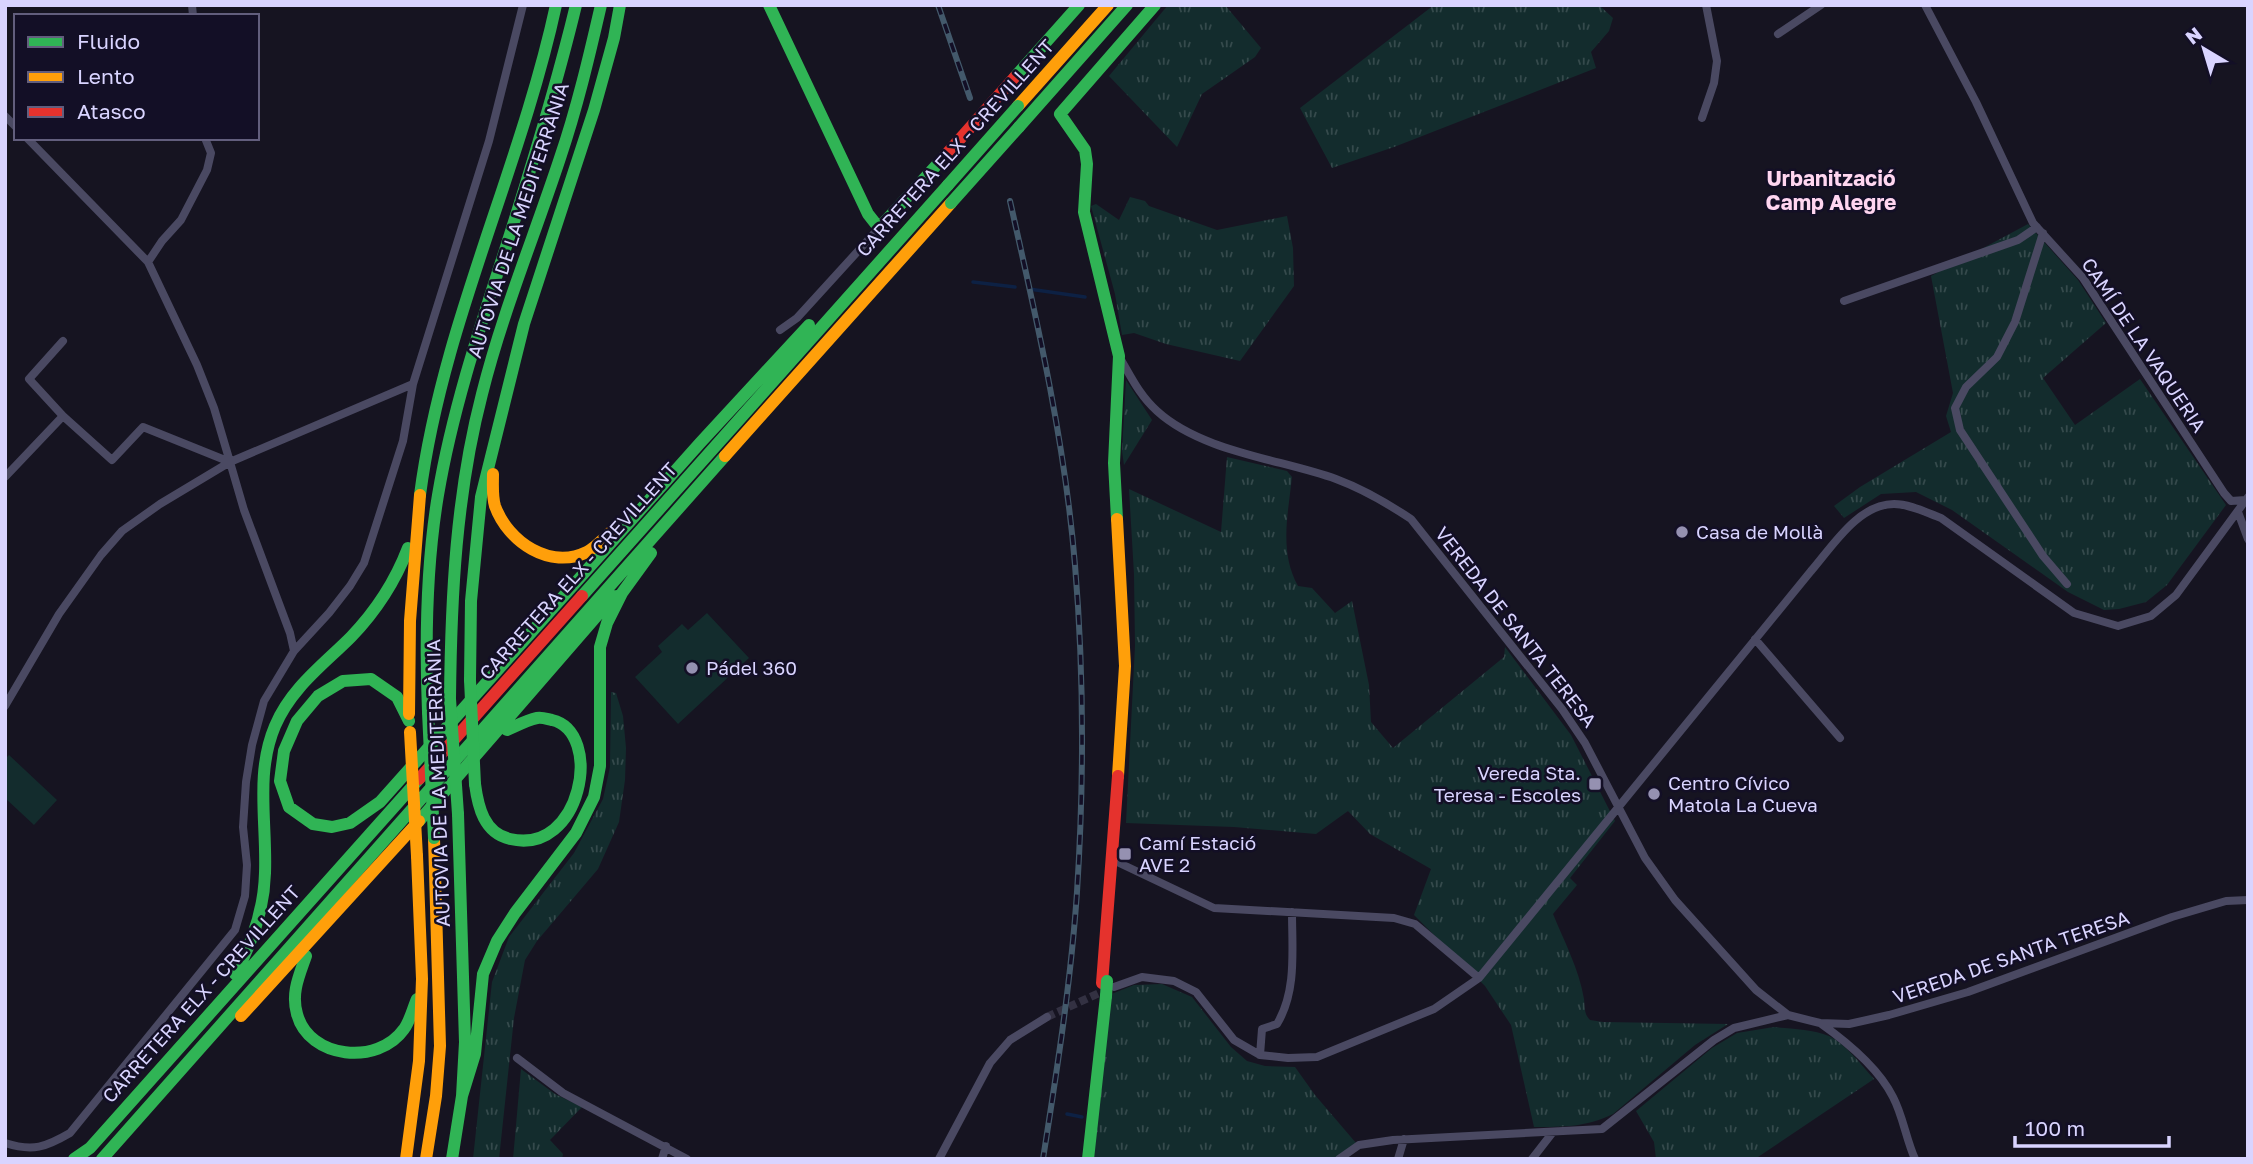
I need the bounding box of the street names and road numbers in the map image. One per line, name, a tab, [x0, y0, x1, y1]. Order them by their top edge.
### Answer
street label: CARRETERA ELX - CREVILLENT	[851, 34, 1058, 261]
street label: AUTOVIA DE LA MEDITERRÀNIA	[462, 79, 573, 360]
street label: CAMÍ DE LA VAQUERIA	[2077, 253, 2212, 436]
street label: CARRETERA ELX - CREVILLENT	[474, 457, 681, 684]
street label: VEREDA DE SANTA TERESA	[1431, 522, 1602, 732]
street label: AUTOVIA DE LA MEDITERRÀNIA	[421, 638, 454, 927]
street label: CARRETERA ELX - CREVILLENT	[97, 880, 304, 1107]
street label: VEREDA DE SANTA TERESA	[1890, 905, 2132, 1008]

